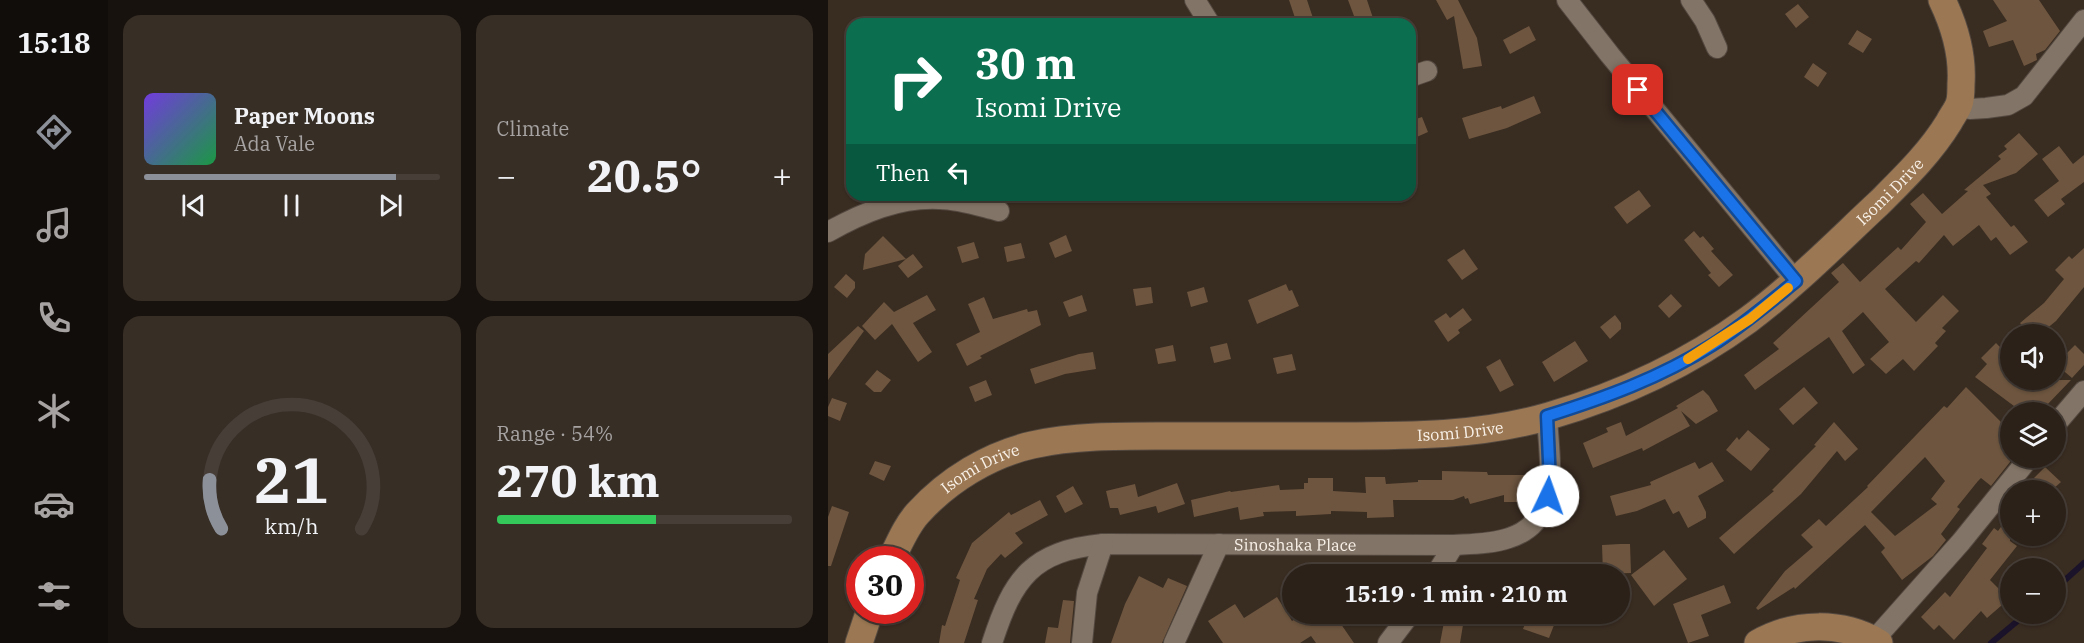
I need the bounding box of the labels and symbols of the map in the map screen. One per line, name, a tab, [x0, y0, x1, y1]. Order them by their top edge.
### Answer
pin	[1612, 64, 1663, 115]
street label: Isomi Drive	[1852, 154, 1928, 229]
street label: Isomi Drive	[1417, 417, 1505, 445]
street label: Isomi Drive	[937, 439, 1022, 497]
position arrow	[1516, 464, 1580, 528]
street label: Sinoshaka Place	[1234, 534, 1356, 555]
speed limit sign: 30	[846, 546, 924, 624]

